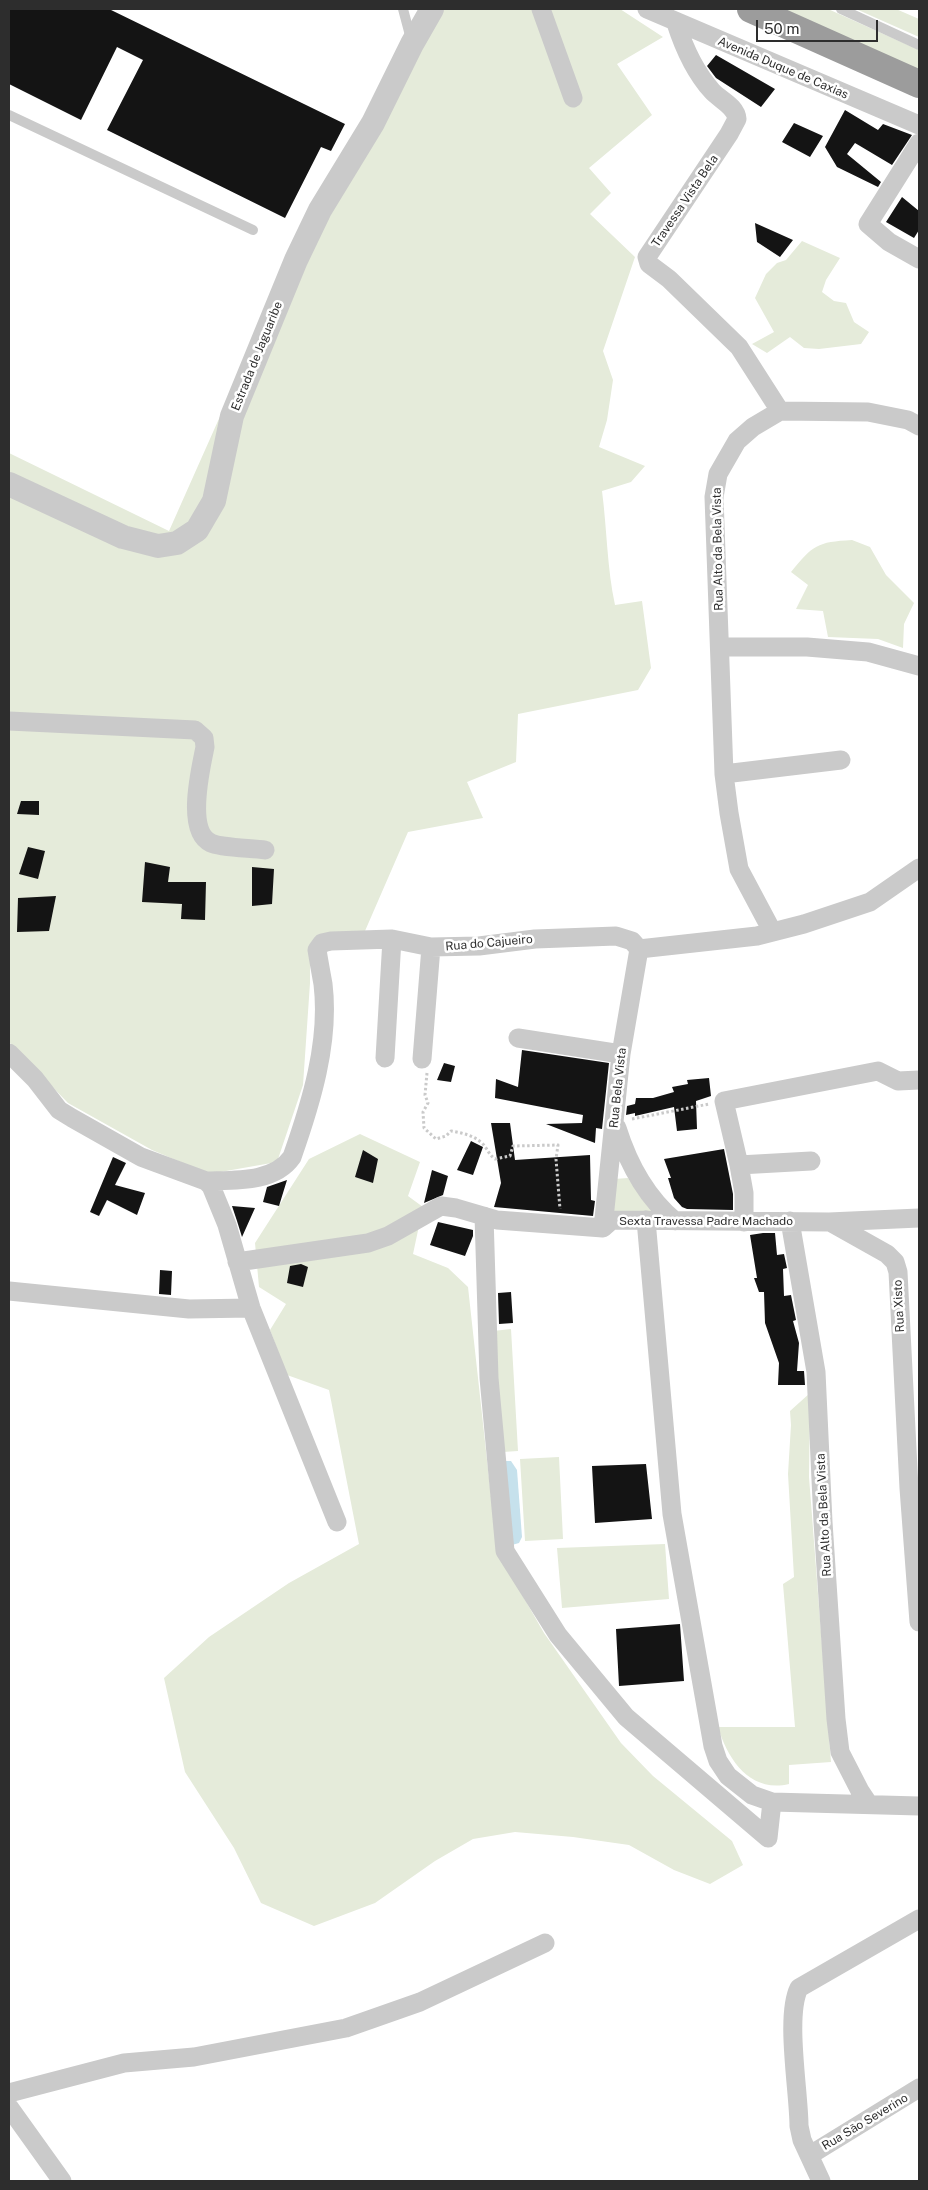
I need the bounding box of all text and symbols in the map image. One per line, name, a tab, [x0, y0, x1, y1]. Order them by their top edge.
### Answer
scale bar	[758, 10, 880, 42]
text: 50 m	[764, 20, 799, 37]
street label: Avenida Duque de Caxias	[716, 34, 850, 102]
street label: Travessa Vista Bela	[649, 152, 721, 250]
street label: Estrada de Jaguaribe	[229, 299, 285, 413]
street label: Rua Alto da Bela Vista	[710, 487, 726, 611]
street label: Rua do Cajueiro	[445, 932, 533, 954]
street label: Rua Bela Vista	[607, 1047, 629, 1129]
street label: Sexta Travessa Padre Machado	[619, 1214, 793, 1228]
street label: Rua Xisto	[890, 1279, 908, 1333]
street label: Rua Alto da Bela Vista	[814, 1453, 834, 1577]
street label: Rua São Severino	[819, 2091, 911, 2153]

